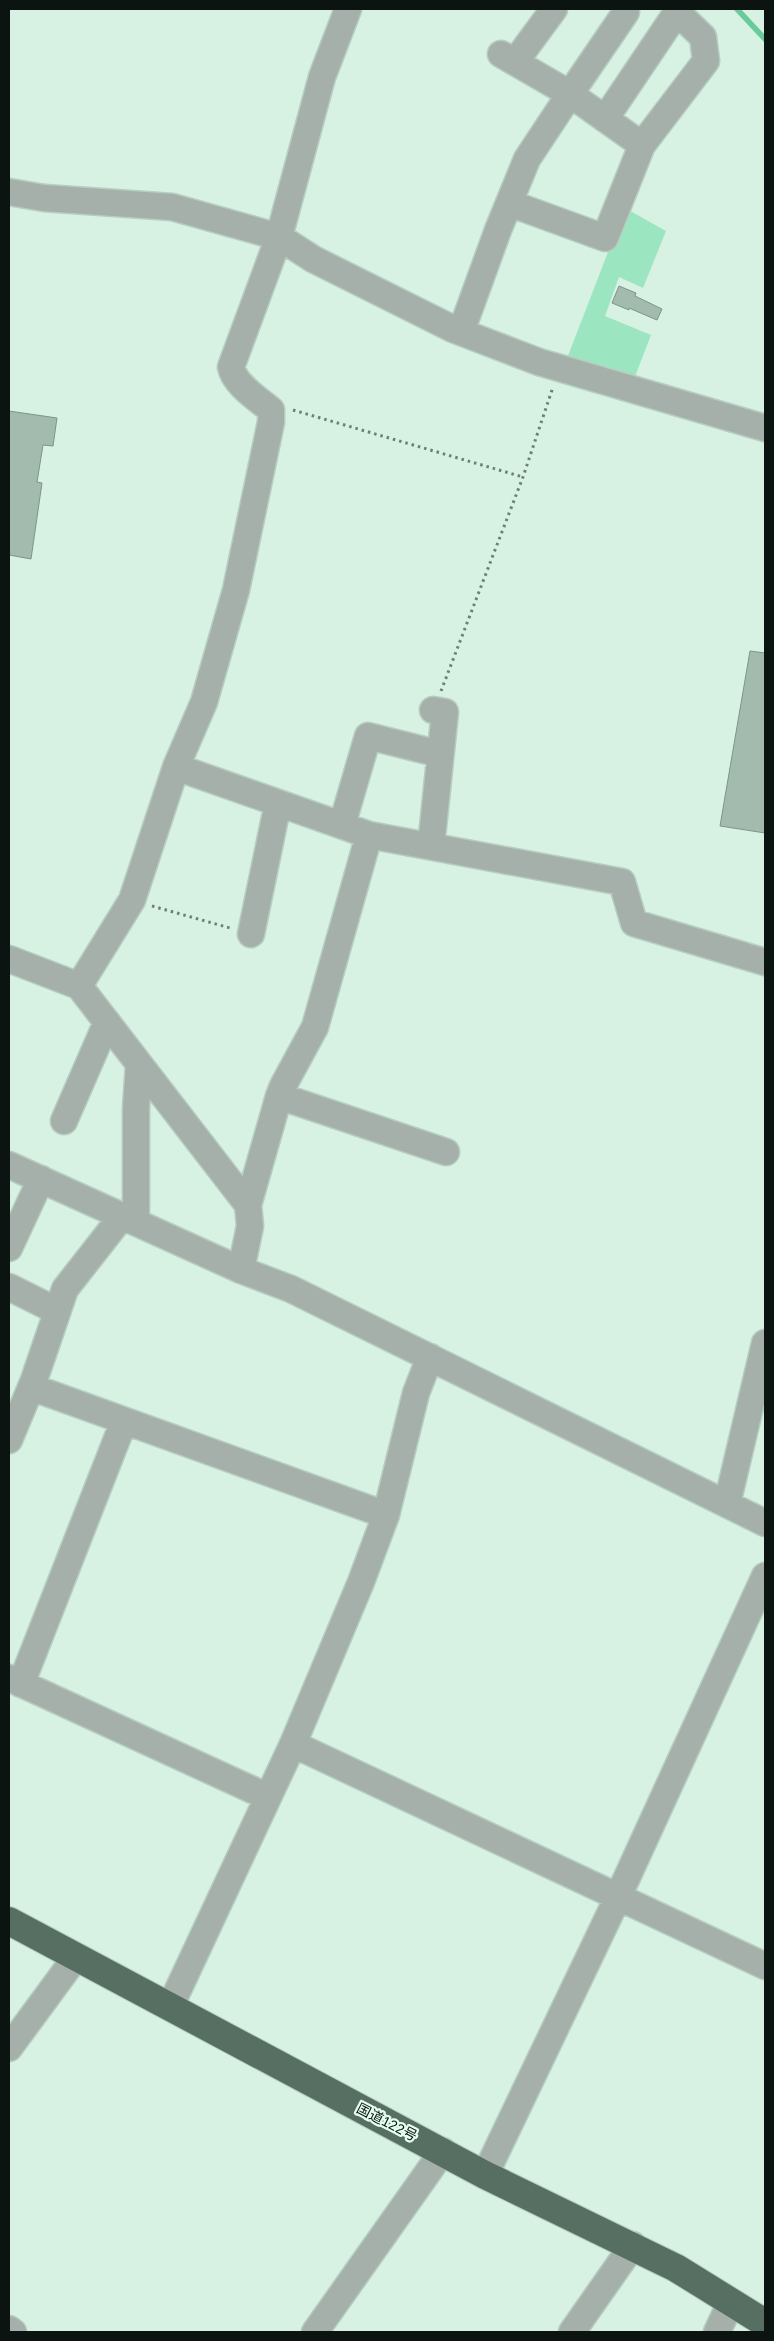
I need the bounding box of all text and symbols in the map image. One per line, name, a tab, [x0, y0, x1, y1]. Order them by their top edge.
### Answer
street label: 国道122号	[354, 2100, 420, 2144]

